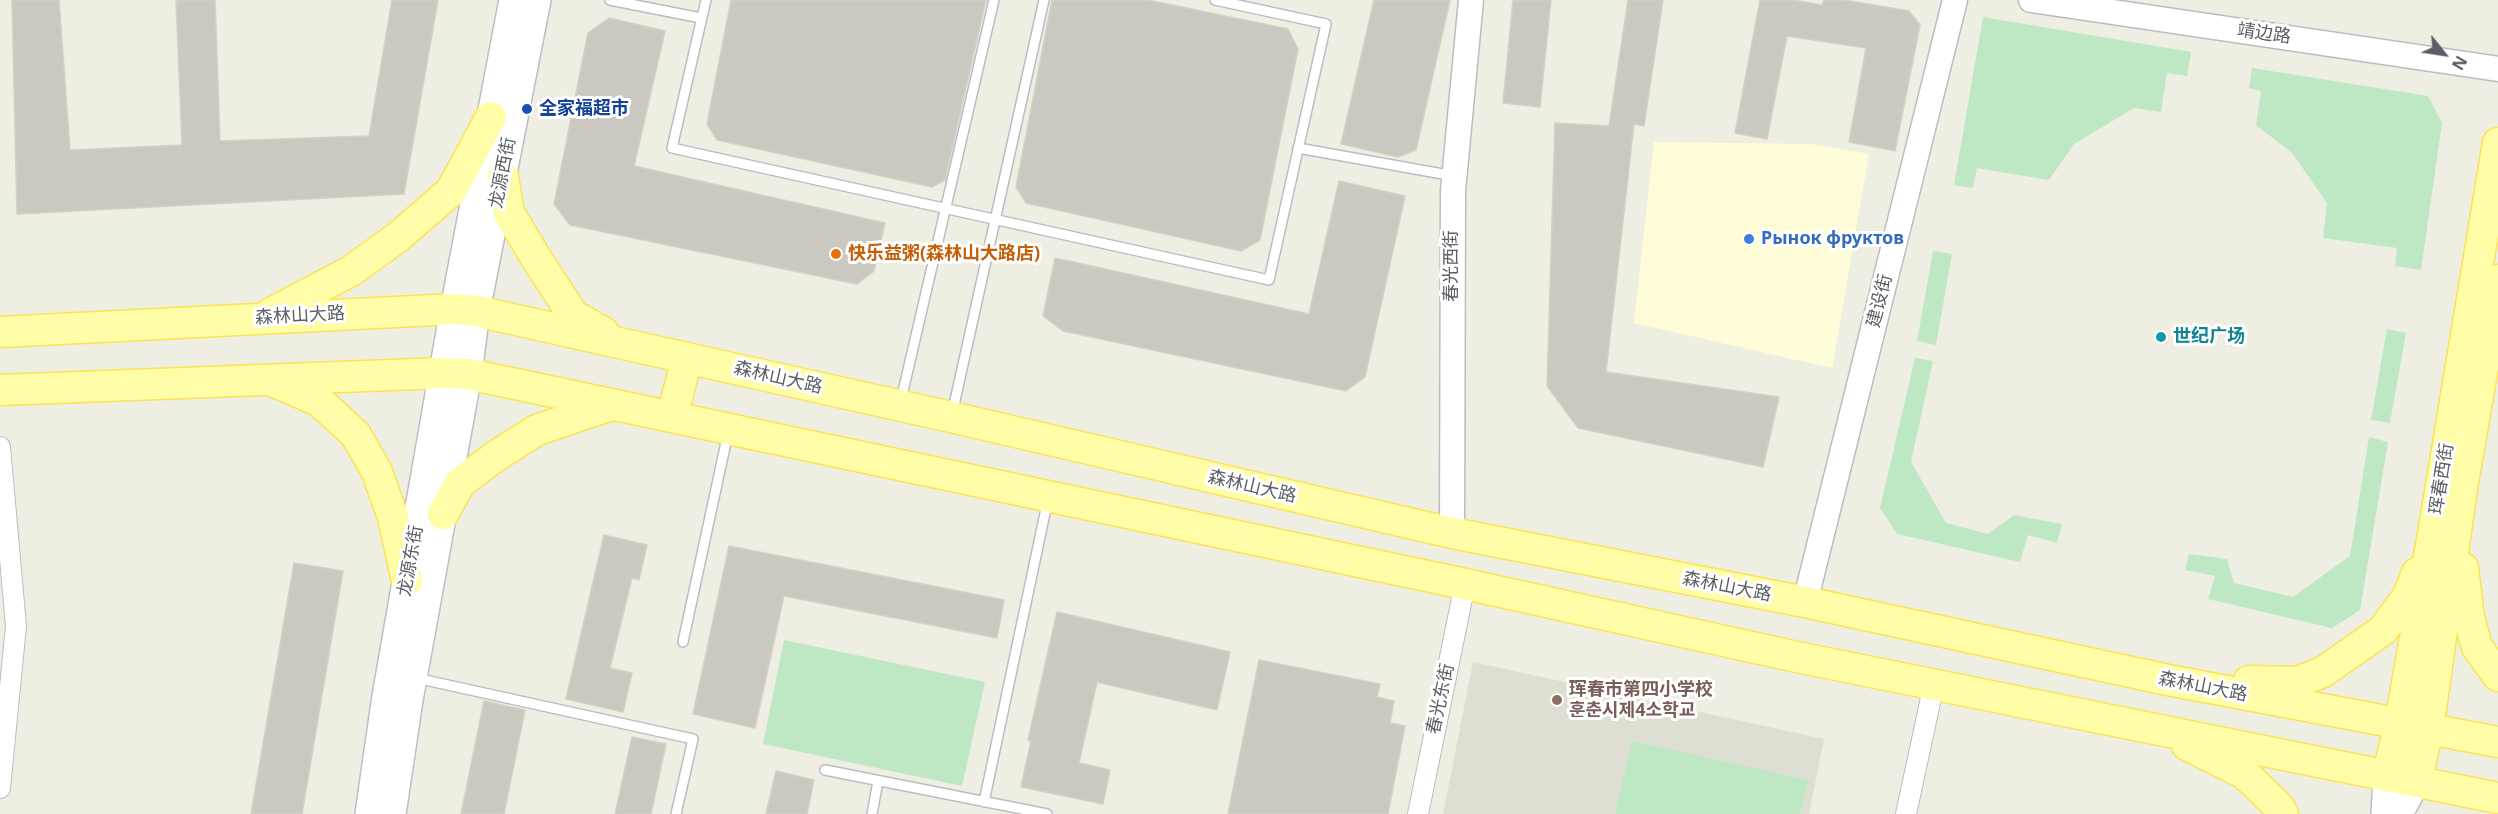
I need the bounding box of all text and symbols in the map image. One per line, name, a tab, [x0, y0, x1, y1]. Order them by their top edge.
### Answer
street label: 靖边路	[2236, 20, 2292, 48]
north arrow	[2414, 24, 2474, 84]
text: N	[2447, 52, 2472, 74]
place label: 全家福超市	[539, 98, 629, 120]
marker: 全家福超市	[520, 102, 534, 116]
street label: 龙源西街	[486, 136, 520, 210]
place label: Рынок фруктов	[1761, 228, 1904, 250]
street label: 春光西街	[1441, 230, 1463, 302]
marker: Рынок фруктов	[1742, 232, 1756, 246]
place label: 快乐益粥(森林山大路店)	[848, 243, 1040, 265]
marker: 快乐益粥(森林山大路店)	[829, 247, 843, 261]
street label: 建设街	[1863, 272, 1897, 330]
street label: 森林山大路	[254, 303, 346, 329]
place label: 世纪广场	[2173, 326, 2245, 348]
marker: 世纪广场	[2154, 330, 2168, 344]
street label: 森林山大路	[732, 357, 824, 399]
street label: 珲春西街	[2426, 442, 2458, 516]
street label: 森林山大路	[1206, 466, 1298, 508]
street label: 龙源东街	[394, 524, 428, 598]
street label: 森林山大路	[1681, 568, 1773, 606]
street label: 春光东街	[1423, 662, 1459, 736]
street label: 森林山大路	[2157, 668, 2249, 706]
place label: 珲春市第四小学校 훈춘시제4소학교	[1569, 679, 1713, 722]
marker: 珲春市第四小学校 훈춘시제4소학교	[1550, 693, 1564, 707]

